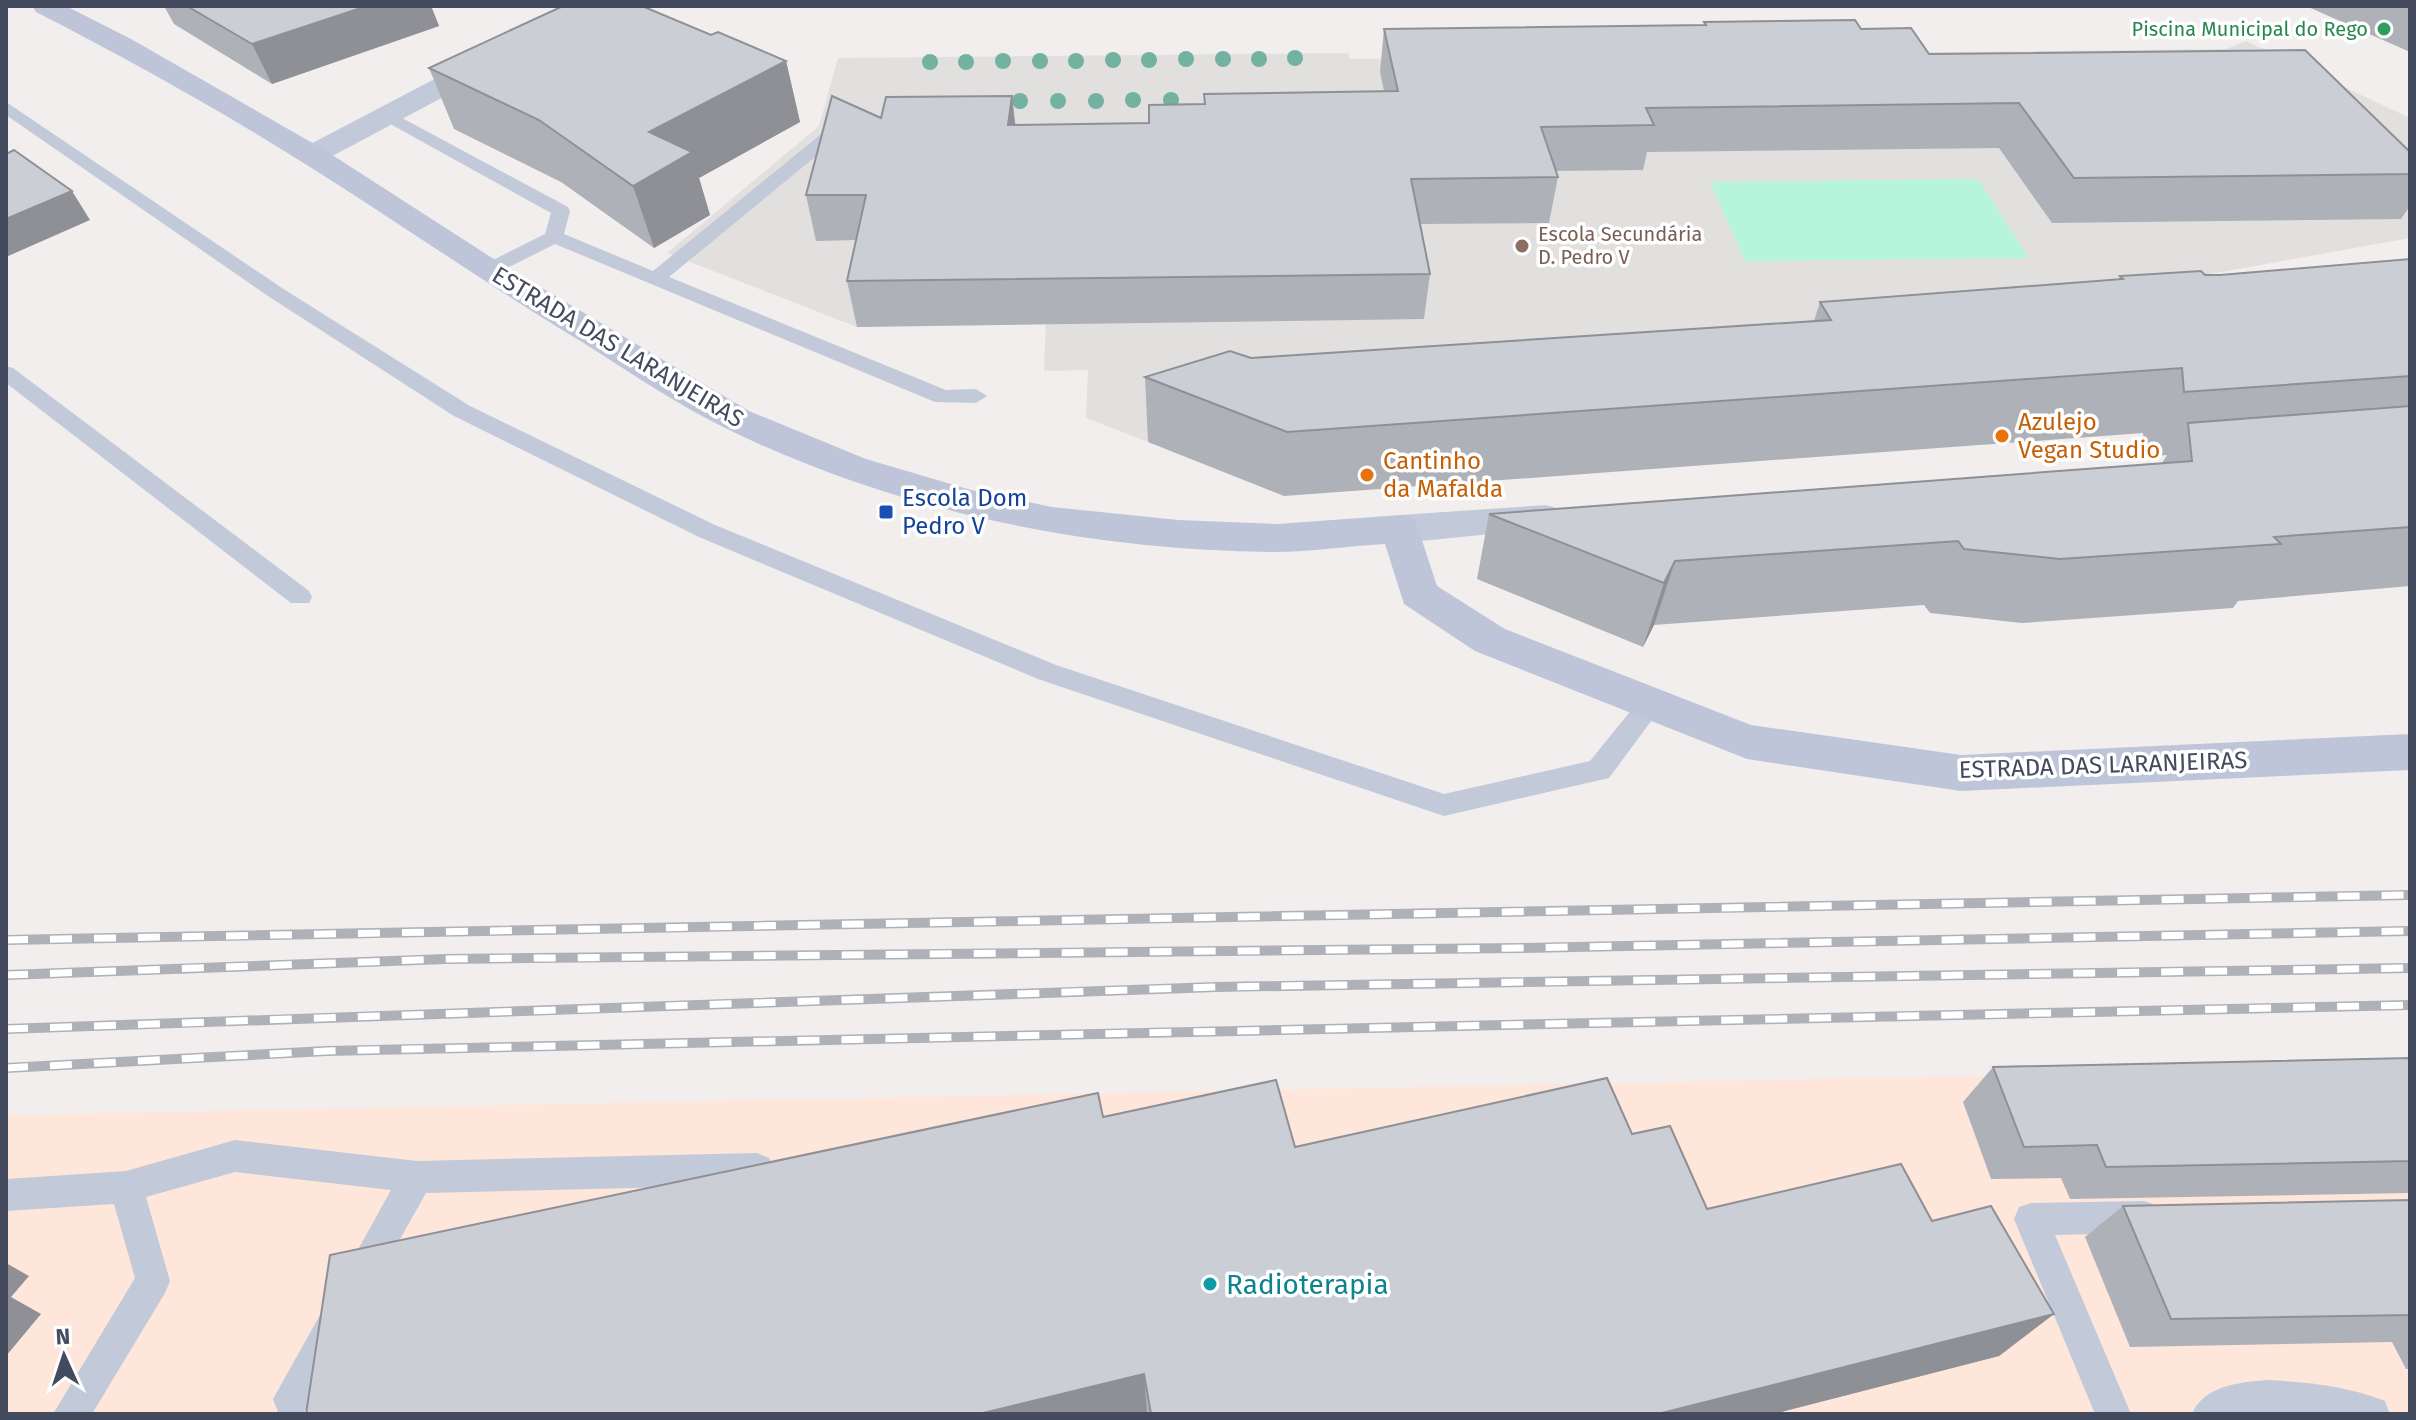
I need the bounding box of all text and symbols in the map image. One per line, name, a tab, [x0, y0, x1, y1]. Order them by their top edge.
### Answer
place label: Piscina Municipal do Rego	[2132, 17, 2368, 41]
marker: Piscina Municipal do Rego	[2375, 20, 2393, 38]
place label: Escola Secundária D. Pedro V	[1538, 222, 1702, 269]
marker: Escola Secundária D. Pedro V	[1513, 237, 1531, 255]
street label: ESTRADA DAS LARANJEIRAS	[487, 261, 749, 433]
place label: Azulejo Vegan Studio	[2018, 408, 2160, 464]
marker: Azulejo Vegan Studio	[1993, 427, 2011, 445]
place label: Cantinho da Mafalda	[1383, 447, 1503, 503]
marker: Cantinho da Mafalda	[1358, 466, 1376, 484]
place label: Escola Dom Pedro V	[902, 484, 1027, 540]
marker: Escola Dom Pedro V	[877, 503, 895, 521]
street label: ESTRADA DAS LARANJEIRAS	[1958, 746, 2248, 784]
place label: Radioterapia	[1226, 1268, 1389, 1301]
marker: Radioterapia	[1201, 1275, 1219, 1293]
north arrow	[24, 1316, 104, 1396]
text: N	[55, 1323, 71, 1350]

